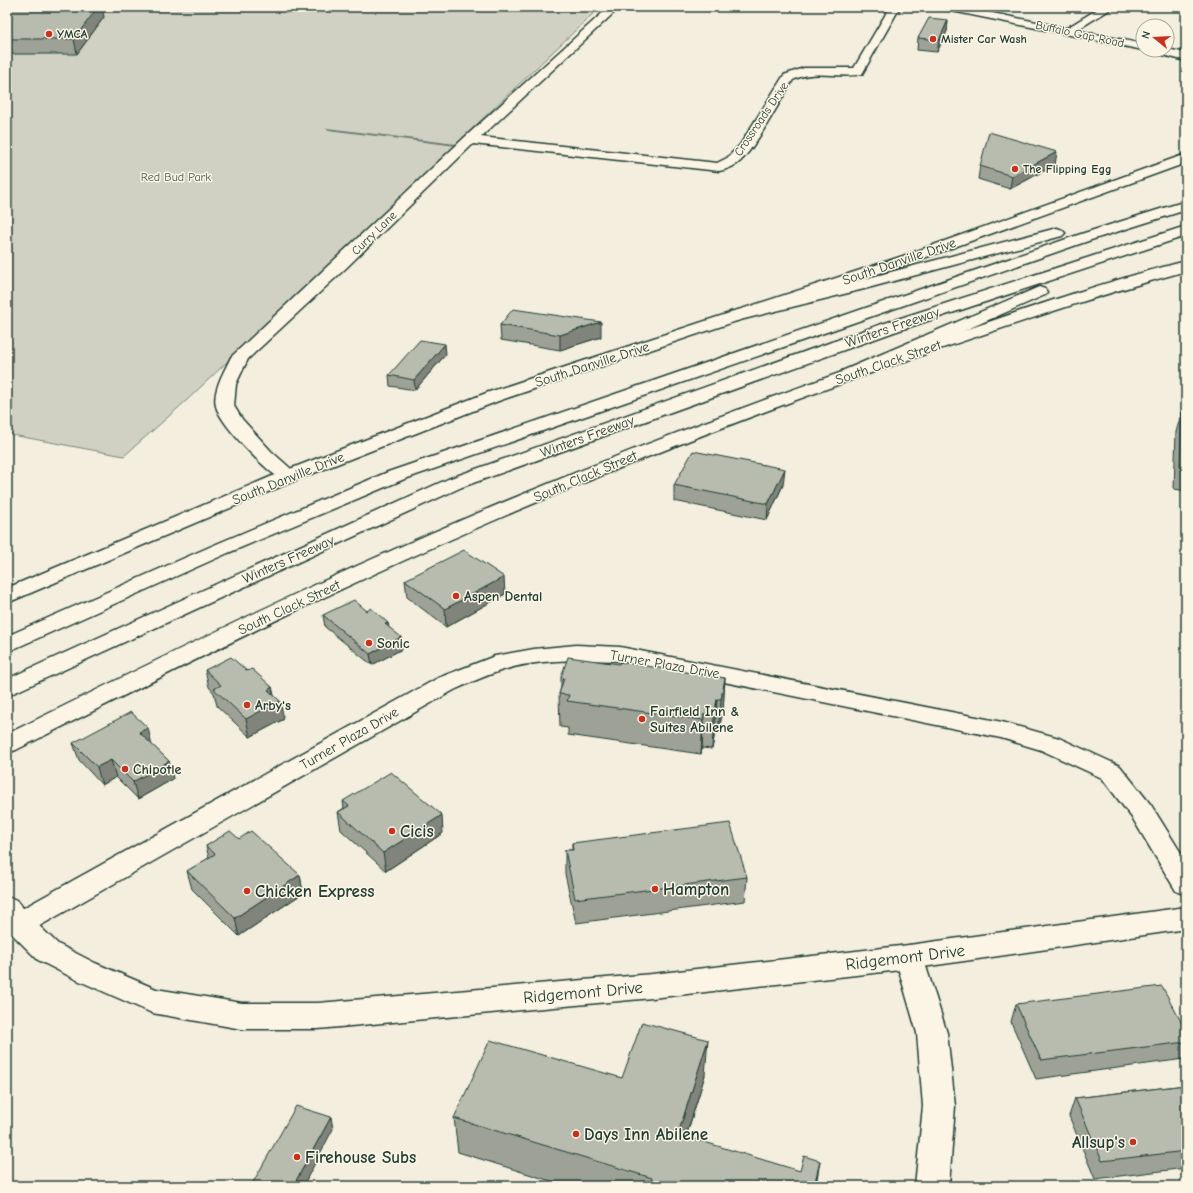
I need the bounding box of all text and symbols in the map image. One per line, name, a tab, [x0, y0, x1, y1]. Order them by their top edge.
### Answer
street label: Buffalo Gap Road	[1034, 18, 1126, 50]
north arrow	[1135, 18, 1175, 58]
place label: YMCA	[57, 27, 88, 41]
marker: YMCA	[44, 29, 54, 39]
text: N	[1139, 30, 1153, 40]
place label: Mister Car Wash	[941, 32, 1027, 46]
marker: Mister Car Wash	[928, 34, 938, 44]
street label: Crossroads Drive	[731, 79, 791, 159]
place label: The Flipping Egg	[1023, 162, 1112, 176]
marker: The Flipping Egg	[1010, 164, 1020, 174]
park label: Red Bud Park	[141, 170, 211, 184]
street label: Curry Lane	[349, 208, 399, 258]
street label: South Danville Drive	[840, 234, 958, 289]
street label: Winters Freeway	[843, 303, 942, 352]
street label: South Clack Street	[833, 336, 944, 389]
street label: South Danville Drive	[533, 338, 651, 391]
street label: Winters Freeway	[538, 411, 637, 461]
street label: South Clack Street	[531, 447, 640, 506]
street label: South Danville Drive	[230, 448, 347, 509]
street label: Winters Freeway	[240, 531, 337, 587]
street label: South Clack Street	[235, 576, 344, 639]
place label: Aspen Dental	[464, 588, 542, 605]
marker: Aspen Dental	[451, 591, 461, 601]
place label: Sonic	[377, 635, 410, 652]
marker: Sonic	[364, 638, 374, 648]
street label: Turner Plaza Drive	[609, 646, 721, 682]
place label: Arby's	[255, 697, 291, 714]
marker: Arby's	[242, 700, 252, 710]
street label: Turner Plaza Drive	[297, 703, 402, 774]
place label: Fairfield Inn & Suites Abilene	[650, 703, 740, 736]
marker: Fairfield Inn & Suites Abilene	[637, 714, 647, 724]
place label: Chipotle	[133, 761, 182, 778]
marker: Chipotle	[120, 764, 130, 774]
place label: Cicis	[400, 822, 434, 841]
marker: Cicis	[387, 826, 397, 836]
place label: Hampton	[663, 880, 729, 899]
place label: Chicken Express	[255, 882, 374, 901]
marker: Hampton	[650, 884, 660, 894]
marker: Chicken Express	[242, 886, 252, 896]
street label: Ridgemont Drive	[844, 941, 966, 974]
street label: Ridgemont Drive	[522, 978, 644, 1007]
place label: Days Inn Abilene	[584, 1125, 708, 1144]
marker: Days Inn Abilene	[571, 1129, 581, 1139]
place label: Allsup's	[1072, 1133, 1125, 1152]
marker: Allsup's	[1128, 1137, 1138, 1147]
place label: Firehouse Subs	[305, 1148, 416, 1167]
marker: Firehouse Subs	[292, 1152, 302, 1162]

